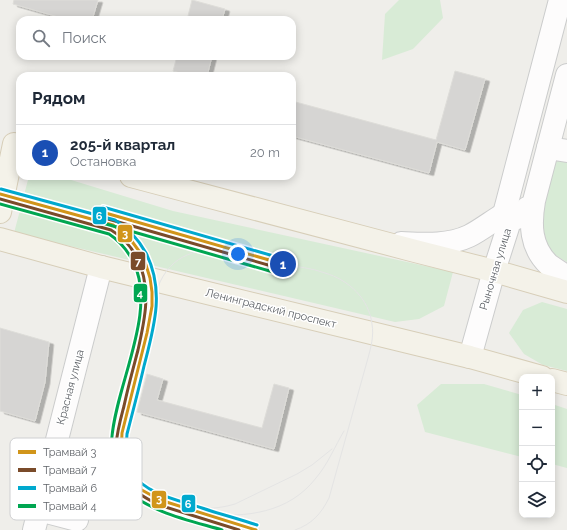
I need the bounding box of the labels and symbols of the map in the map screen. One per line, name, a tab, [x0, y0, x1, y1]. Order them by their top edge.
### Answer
line badge: 6	[92, 206, 107, 225]
text: 6	[96, 210, 103, 223]
line badge: 3	[117, 224, 133, 243]
street label: Рыночная улица	[477, 227, 514, 312]
text: 3	[122, 228, 128, 241]
your location	[228, 244, 248, 264]
pin: 1	[270, 249, 296, 279]
line badge: 7	[130, 251, 146, 271]
text: 7	[135, 255, 142, 268]
line badge: 4	[133, 283, 148, 303]
street label: Ленинградский проспект	[204, 286, 338, 331]
text: 4	[137, 287, 143, 300]
street label: Красная улица	[54, 348, 87, 426]
legend	[10, 438, 142, 520]
text: Трамвай 3	[43, 446, 96, 459]
text: Трамвай 7	[43, 464, 96, 477]
text: Трамвай 6	[43, 482, 97, 495]
line badge: 3	[151, 490, 167, 509]
text: 3	[156, 493, 162, 506]
line badge: 6	[181, 494, 196, 513]
text: 6	[185, 498, 192, 511]
text: Трамвай 4	[43, 500, 96, 513]

